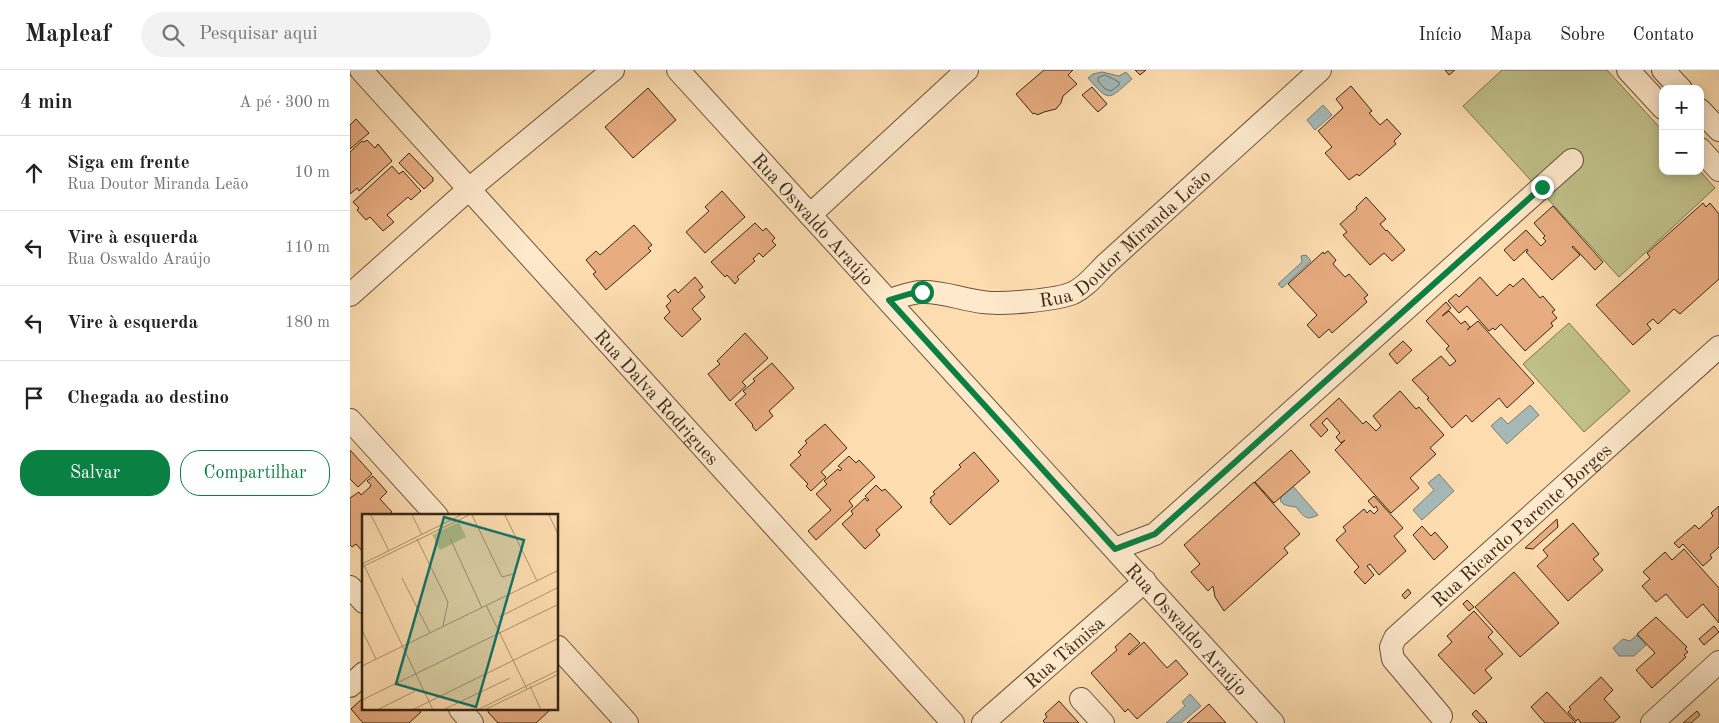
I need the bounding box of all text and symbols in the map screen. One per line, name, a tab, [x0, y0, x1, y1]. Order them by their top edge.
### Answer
search box	[141, 12, 491, 57]
icon: search	[159, 21, 187, 49]
text: Mapleaf	[25, 23, 111, 47]
text: Pesquisar aqui	[199, 25, 318, 44]
text: Início	[1418, 26, 1462, 44]
text: Mapa	[1490, 26, 1532, 44]
text: Sobre	[1560, 26, 1605, 44]
text: Contato	[1633, 26, 1694, 44]
map controls	[1659, 85, 1704, 175]
button: +	[1659, 85, 1704, 130]
text: 4 min	[20, 92, 73, 113]
text: A pé · 300 m	[239, 95, 330, 111]
button: −	[1659, 130, 1704, 175]
street label: Rua Oswaldo Araújo	[747, 151, 876, 290]
text: Siga em frente	[67, 154, 190, 173]
icon: ahead	[20, 159, 48, 187]
text: 10 m	[294, 165, 330, 181]
street label: Rua Doutor Miranda Leão	[1038, 167, 1215, 312]
route end	[1531, 176, 1554, 199]
text: Rua Doutor Miranda Leão	[67, 177, 248, 193]
text: Vire à esquerda	[67, 229, 198, 248]
icon: left	[20, 234, 48, 262]
text: 110 m	[285, 240, 330, 256]
text: Rua Oswaldo Araújo	[67, 252, 211, 268]
route start	[911, 281, 934, 304]
icon: left	[20, 309, 48, 337]
text: Vire à esquerda	[67, 314, 198, 333]
text: 180 m	[285, 315, 330, 331]
street label: Rua Dalva Rodrigues	[589, 327, 721, 470]
icon: arrive	[20, 384, 48, 412]
text: Chegada ao destino	[67, 389, 229, 408]
street label: Rua Ricardo Parente Borges	[1429, 441, 1616, 612]
button: Salvar	[20, 450, 170, 496]
button: Compartilhar	[180, 450, 330, 496]
inset map	[362, 514, 559, 710]
street label: Rua Oswaldo Araújo	[1121, 561, 1250, 700]
street label: Rua Tâmisa	[1023, 614, 1110, 693]

